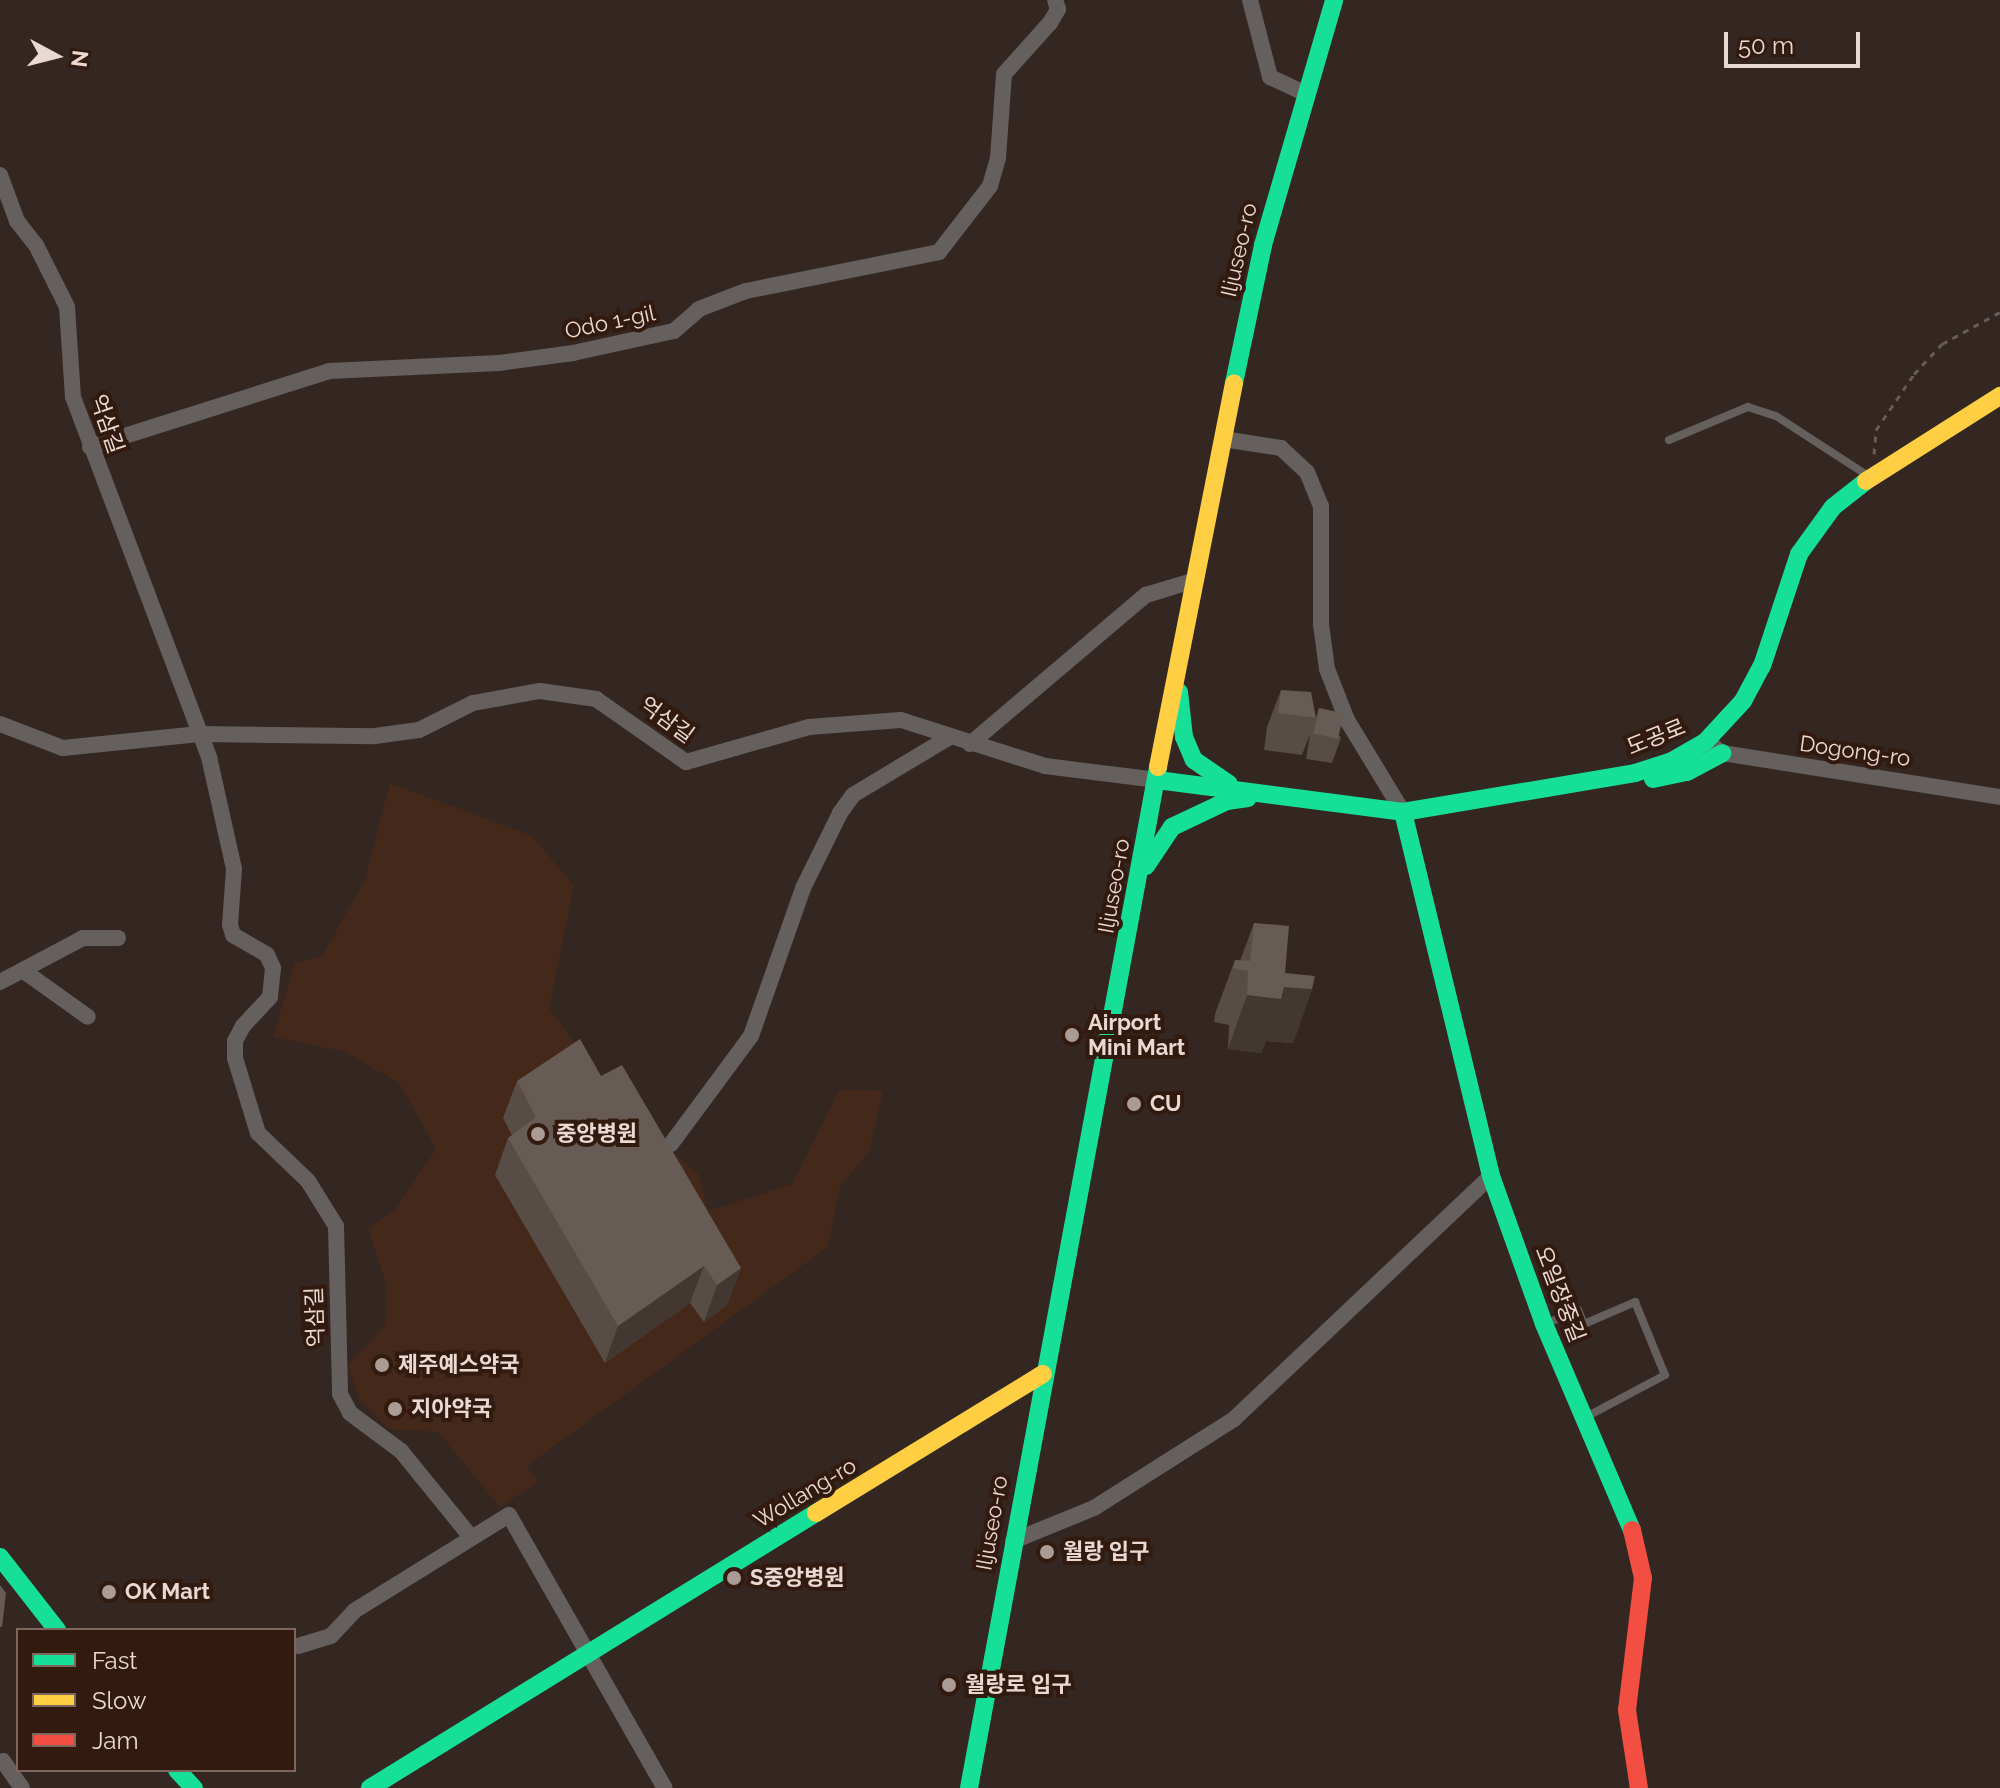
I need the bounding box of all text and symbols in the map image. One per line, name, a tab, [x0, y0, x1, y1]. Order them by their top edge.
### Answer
north arrow	[16, 16, 96, 96]
scale bar	[1728, 16, 1864, 66]
text: 50 m	[1738, 31, 1794, 60]
text: N	[66, 49, 94, 69]
street label: Iljuseo-ro	[1215, 200, 1263, 300]
street label: Odo 1-gil	[562, 300, 658, 344]
street label: 억삼길	[85, 391, 129, 457]
street label: 억삼길	[635, 691, 699, 749]
street label: 도공로	[1623, 713, 1689, 761]
street label: Dogong-ro	[1798, 730, 1912, 772]
street label: Iljuseo-ro	[1093, 837, 1135, 935]
place label: Airport Mini Mart	[1088, 1009, 1185, 1060]
marker: Airport Mini Mart	[1063, 1026, 1081, 1044]
place label: CU	[1150, 1091, 1182, 1117]
marker: CU	[1125, 1095, 1143, 1113]
place label: 중앙병원	[556, 1121, 637, 1147]
marker: 중앙병원	[527, 1123, 549, 1145]
street label: 오일장중길	[1530, 1242, 1590, 1346]
street label: 억삼길	[301, 1286, 329, 1348]
place label: 제주예스약국	[398, 1352, 519, 1378]
marker: 제주예스약국	[373, 1356, 391, 1374]
place label: 지아약국	[411, 1396, 492, 1422]
marker: 지아약국	[386, 1400, 404, 1418]
street label: Wollang-ro	[749, 1452, 861, 1534]
street label: Iljuseo-ro	[971, 1474, 1013, 1572]
place label: 월랑 입구	[1063, 1539, 1149, 1565]
marker: 월랑 입구	[1038, 1543, 1056, 1561]
place label: S중앙병원	[750, 1565, 844, 1591]
marker: S중앙병원	[725, 1569, 743, 1587]
place label: OK Mart	[125, 1579, 210, 1605]
marker: OK Mart	[100, 1583, 118, 1601]
legend	[16, 1628, 296, 1772]
text: Fast	[92, 1646, 137, 1675]
place label: 월랑로 입구	[965, 1672, 1071, 1698]
marker: 월랑로 입구	[940, 1676, 958, 1694]
text: Slow	[92, 1686, 146, 1715]
text: Jam	[92, 1726, 138, 1755]

